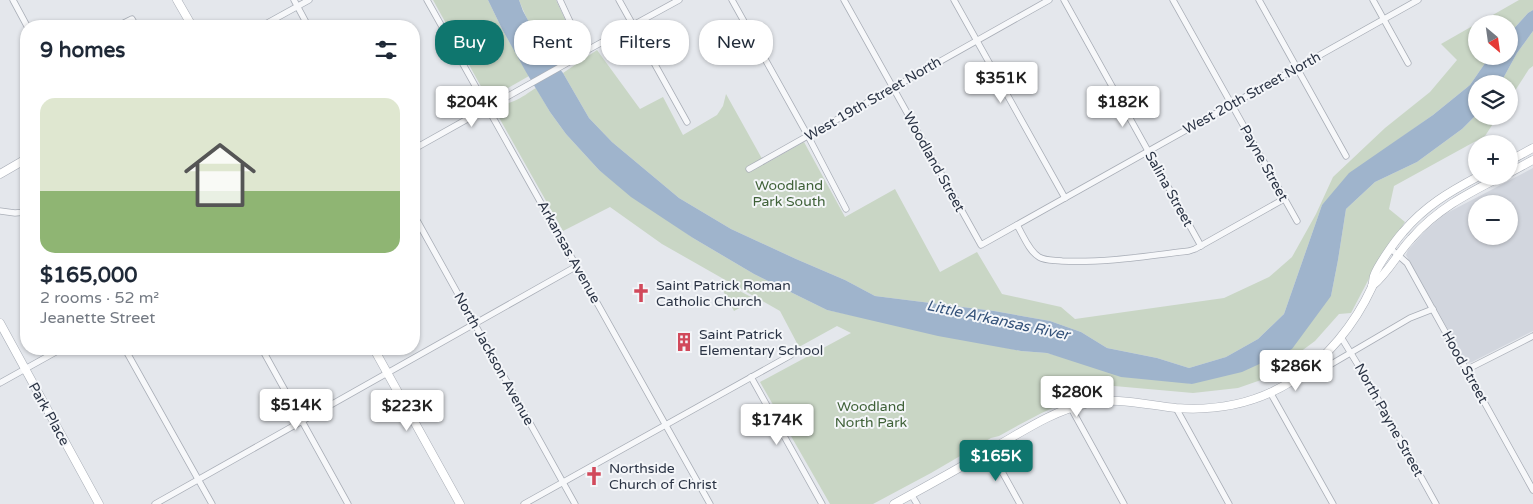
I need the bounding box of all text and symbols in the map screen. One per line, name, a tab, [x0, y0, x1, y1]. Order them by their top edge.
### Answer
north arrow	[1468, 15, 1518, 65]
map controls	[1468, 15, 1518, 245]
chip: Buy	[435, 20, 504, 65]
chip: Rent	[514, 20, 591, 65]
chip: Filters	[601, 20, 689, 65]
chip: New	[699, 20, 773, 65]
icon: filters	[372, 36, 400, 64]
text: 9 homes	[40, 38, 125, 63]
street label: West 20th Street North	[1180, 48, 1324, 138]
street label: West 19th Street North	[802, 53, 944, 145]
pin: $351K	[966, 62, 1036, 104]
text: $351K	[976, 68, 1026, 88]
button: layers	[1468, 75, 1518, 125]
pin: $204K	[437, 86, 507, 128]
pin: $182K	[1088, 86, 1158, 128]
text: $204K	[447, 92, 497, 112]
text: $182K	[1098, 92, 1148, 112]
street label: Woodland Street	[899, 109, 969, 216]
street label: Payne Street	[1236, 122, 1292, 205]
icon: home	[175, 130, 265, 220]
button: +	[1468, 135, 1518, 185]
street label: Salina Street	[1141, 148, 1197, 230]
park label: Woodland Park South	[752, 177, 826, 210]
button: −	[1468, 195, 1518, 245]
street label: Arkansas Avenue	[534, 198, 604, 306]
text: $165,000	[40, 263, 137, 288]
place label: Saint Patrick Roman Catholic Church	[656, 277, 791, 310]
church icon: Saint Patrick Roman Catholic Church	[630, 282, 652, 304]
text: 2 rooms · 52 m²	[40, 288, 159, 308]
street label: North Jackson Avenue	[450, 290, 538, 428]
water label: Little Arkansas River	[925, 296, 1073, 344]
text: Jeanette Street	[40, 308, 155, 328]
place label: Saint Patrick Elementary School	[699, 326, 823, 359]
street label: Hood Street	[1438, 328, 1492, 407]
building icon: Saint Patrick Elementary School	[673, 331, 695, 353]
pin: $286K	[1261, 350, 1331, 392]
text: $286K	[1271, 356, 1321, 376]
street label: North Payne Street	[1351, 360, 1427, 480]
pin: $280K	[1042, 376, 1112, 418]
street label: Park Place	[25, 379, 73, 449]
text: $280K	[1052, 382, 1102, 402]
pin: $514K	[261, 388, 331, 431]
pin: $223K	[372, 390, 442, 432]
text: $514K	[271, 395, 321, 415]
text: $223K	[382, 396, 432, 416]
park label: Woodland North Park	[835, 398, 908, 431]
pin: $174K	[742, 404, 812, 446]
text: $174K	[752, 410, 802, 430]
pin: $165K	[961, 440, 1031, 482]
text: $165K	[971, 446, 1021, 466]
place label: Northside Church of Christ	[609, 460, 718, 493]
church icon: Northside Church of Christ	[583, 465, 605, 487]

